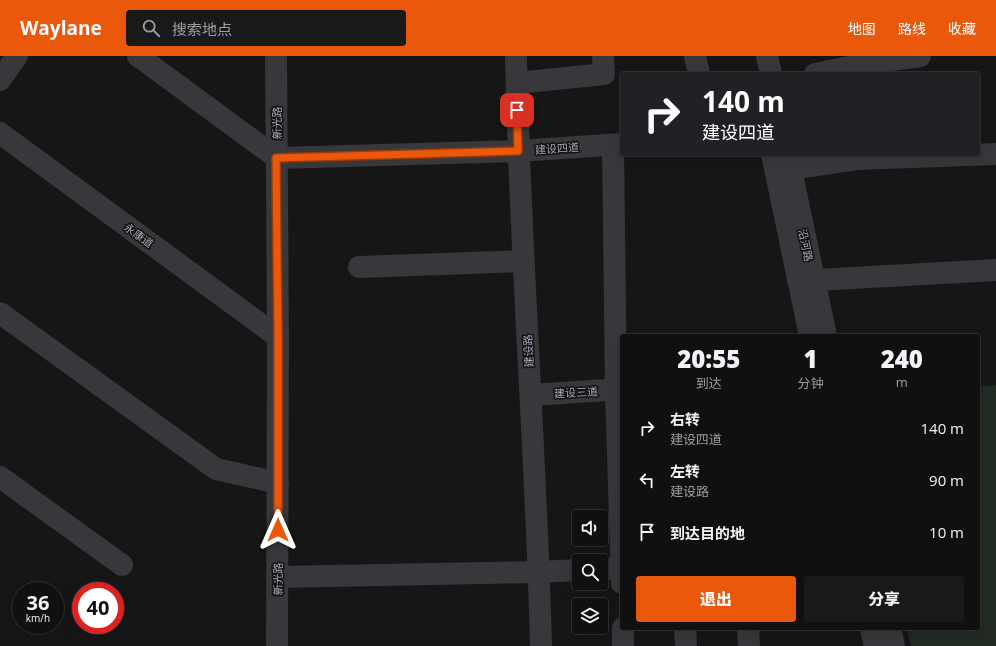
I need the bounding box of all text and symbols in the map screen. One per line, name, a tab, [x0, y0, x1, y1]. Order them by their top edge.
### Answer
search box	[126, 10, 406, 46]
text: Waylane	[20, 15, 102, 41]
icon: search	[140, 17, 162, 39]
text: 搜索地点	[172, 19, 232, 39]
text: 地图	[848, 19, 876, 38]
text: 路线	[898, 19, 926, 38]
text: 收藏	[948, 19, 976, 38]
text: 140 m	[702, 82, 785, 120]
icon: right	[636, 88, 688, 140]
pin	[500, 93, 534, 127]
icon: arrive	[506, 99, 528, 121]
street label: 新光路	[269, 107, 284, 140]
text: 建设四道	[702, 120, 774, 144]
street label: 建设四道	[535, 139, 579, 157]
street label: 永康道	[121, 219, 157, 251]
street label: 沿河路	[795, 227, 817, 263]
street label: 建设路	[520, 334, 536, 368]
text: 20:55	[677, 342, 740, 375]
text: 1	[803, 342, 818, 375]
text: 240	[881, 342, 923, 375]
text: m	[896, 373, 908, 391]
text: 到达	[696, 374, 722, 392]
text: 分钟	[797, 374, 823, 392]
street label: 建设三道	[554, 383, 598, 401]
text: 右转	[670, 409, 700, 429]
icon: right	[636, 417, 658, 439]
text: 140 m	[920, 418, 964, 438]
text: 建设四道	[670, 430, 722, 448]
text: 左转	[670, 461, 700, 481]
icon: left	[636, 469, 658, 491]
text: 90 m	[929, 470, 964, 490]
text: 建设路	[670, 482, 709, 500]
position arrow	[257, 509, 299, 551]
map controls	[572, 510, 608, 634]
button: sound	[572, 510, 608, 546]
icon: arrive	[636, 521, 658, 543]
text: 10 m	[929, 522, 964, 542]
text: 到达目的地	[670, 523, 745, 543]
button: search	[572, 554, 608, 590]
street label: 新光路	[270, 563, 285, 596]
button: 退出	[636, 576, 796, 622]
button: 分享	[804, 576, 964, 622]
speed limit sign: 40	[72, 582, 124, 634]
text: 36	[27, 589, 49, 616]
button: layers	[572, 598, 608, 634]
text: km/h	[26, 611, 50, 625]

